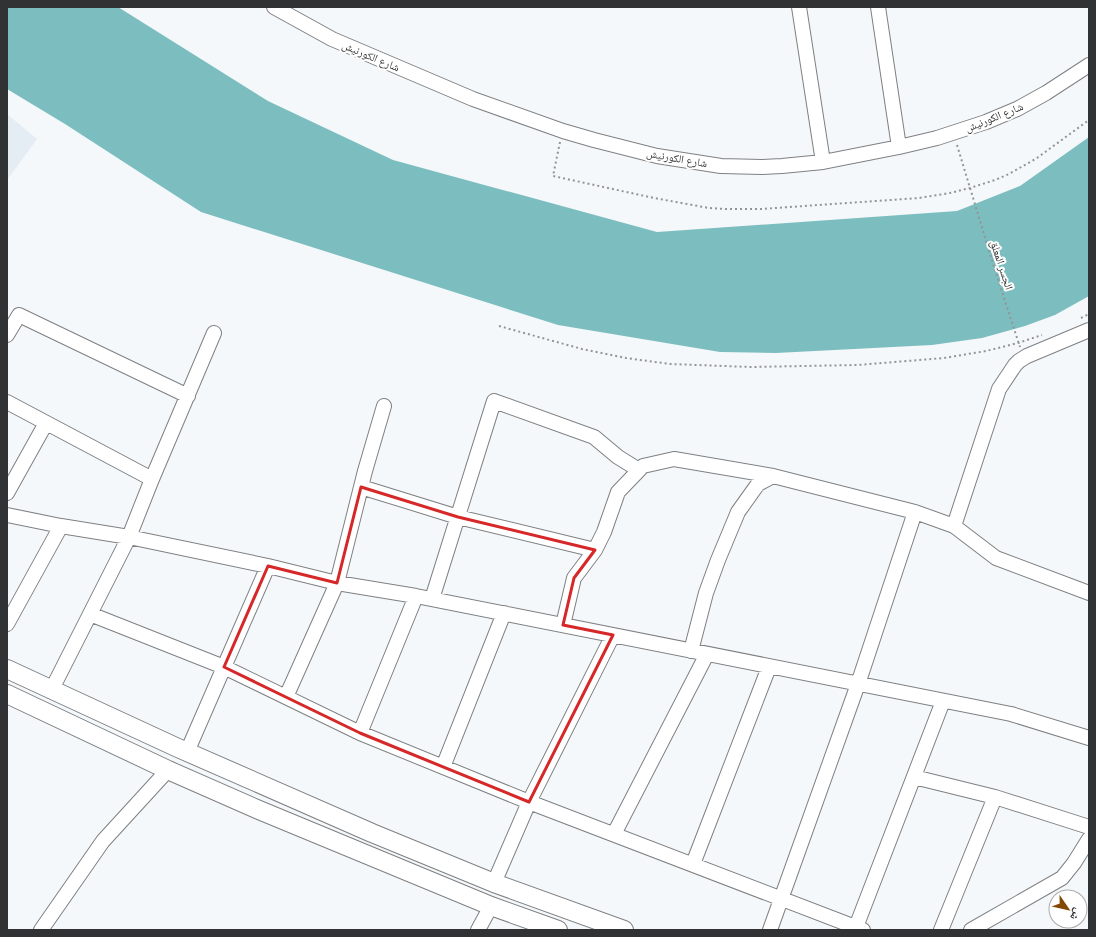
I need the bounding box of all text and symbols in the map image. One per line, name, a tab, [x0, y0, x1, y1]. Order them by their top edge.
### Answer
street label: شارع الكورنيش	[340, 38, 402, 74]
street label: شارع الكورنيش	[963, 99, 1025, 135]
street label: شارع الكورنيش	[646, 146, 708, 170]
street label: الجسر المعلق	[987, 239, 1017, 291]
north arrow	[1048, 889, 1088, 929]
text: ش	[1066, 905, 1085, 924]

